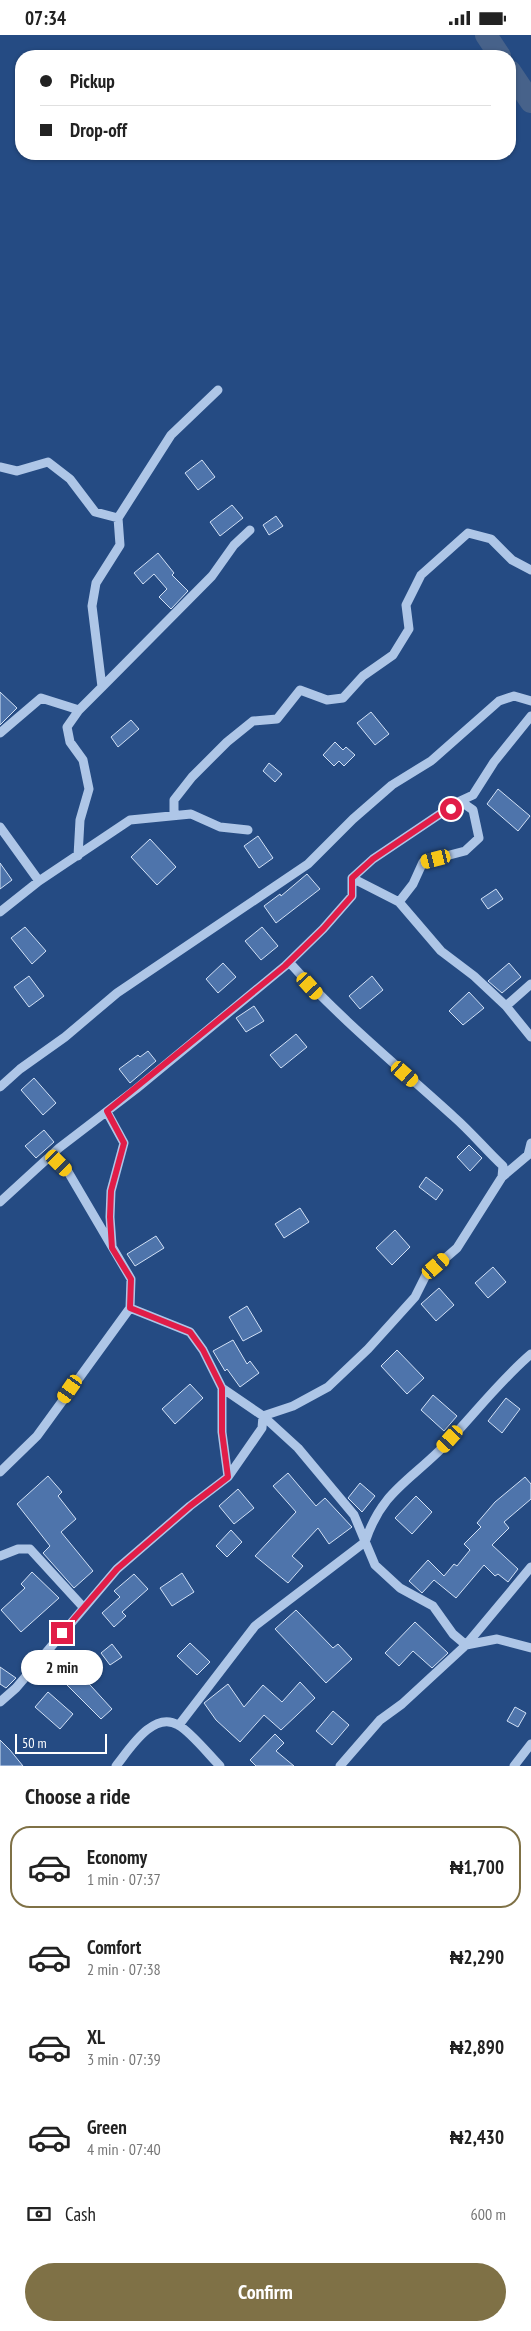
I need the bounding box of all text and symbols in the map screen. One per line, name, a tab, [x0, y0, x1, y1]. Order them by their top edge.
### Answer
text: 07:34	[25, 6, 66, 30]
text: Pickup	[70, 69, 115, 93]
text: Drop-off	[70, 118, 127, 142]
route start	[440, 798, 462, 820]
car	[419, 848, 452, 870]
car	[294, 970, 325, 1002]
car	[388, 1058, 421, 1090]
car	[43, 1147, 74, 1179]
car	[419, 1250, 452, 1282]
car	[55, 1372, 84, 1406]
car	[434, 1423, 465, 1455]
route end	[51, 1622, 73, 1644]
callout: 2 min	[21, 1651, 103, 1685]
text: 2 min	[46, 1657, 78, 1677]
scale bar	[15, 1731, 108, 1754]
text: 50 m	[22, 1734, 47, 1752]
text: Choose a ride	[25, 1782, 130, 1810]
icon: car	[27, 1845, 72, 1890]
text: Economy	[87, 1845, 147, 1869]
text: ₦1,700	[450, 1855, 504, 1879]
text: 1 min · 07:37	[87, 1869, 161, 1889]
icon: car	[27, 1935, 72, 1980]
text: Comfort	[87, 1935, 141, 1959]
text: ₦2,290	[450, 1945, 504, 1969]
text: 2 min · 07:38	[87, 1959, 161, 1979]
icon: car	[27, 2025, 72, 2070]
text: XL	[87, 2025, 105, 2049]
text: ₦2,890	[450, 2035, 504, 2059]
text: 3 min · 07:39	[87, 2049, 161, 2069]
icon: car	[27, 2115, 72, 2160]
text: Green	[87, 2115, 127, 2139]
text: ₦2,430	[450, 2125, 504, 2149]
text: 4 min · 07:40	[87, 2139, 161, 2159]
icon: cash	[25, 2200, 53, 2228]
text: Cash	[65, 2202, 96, 2226]
text: 600 m	[471, 2204, 506, 2224]
button: Confirm	[25, 2263, 506, 2321]

